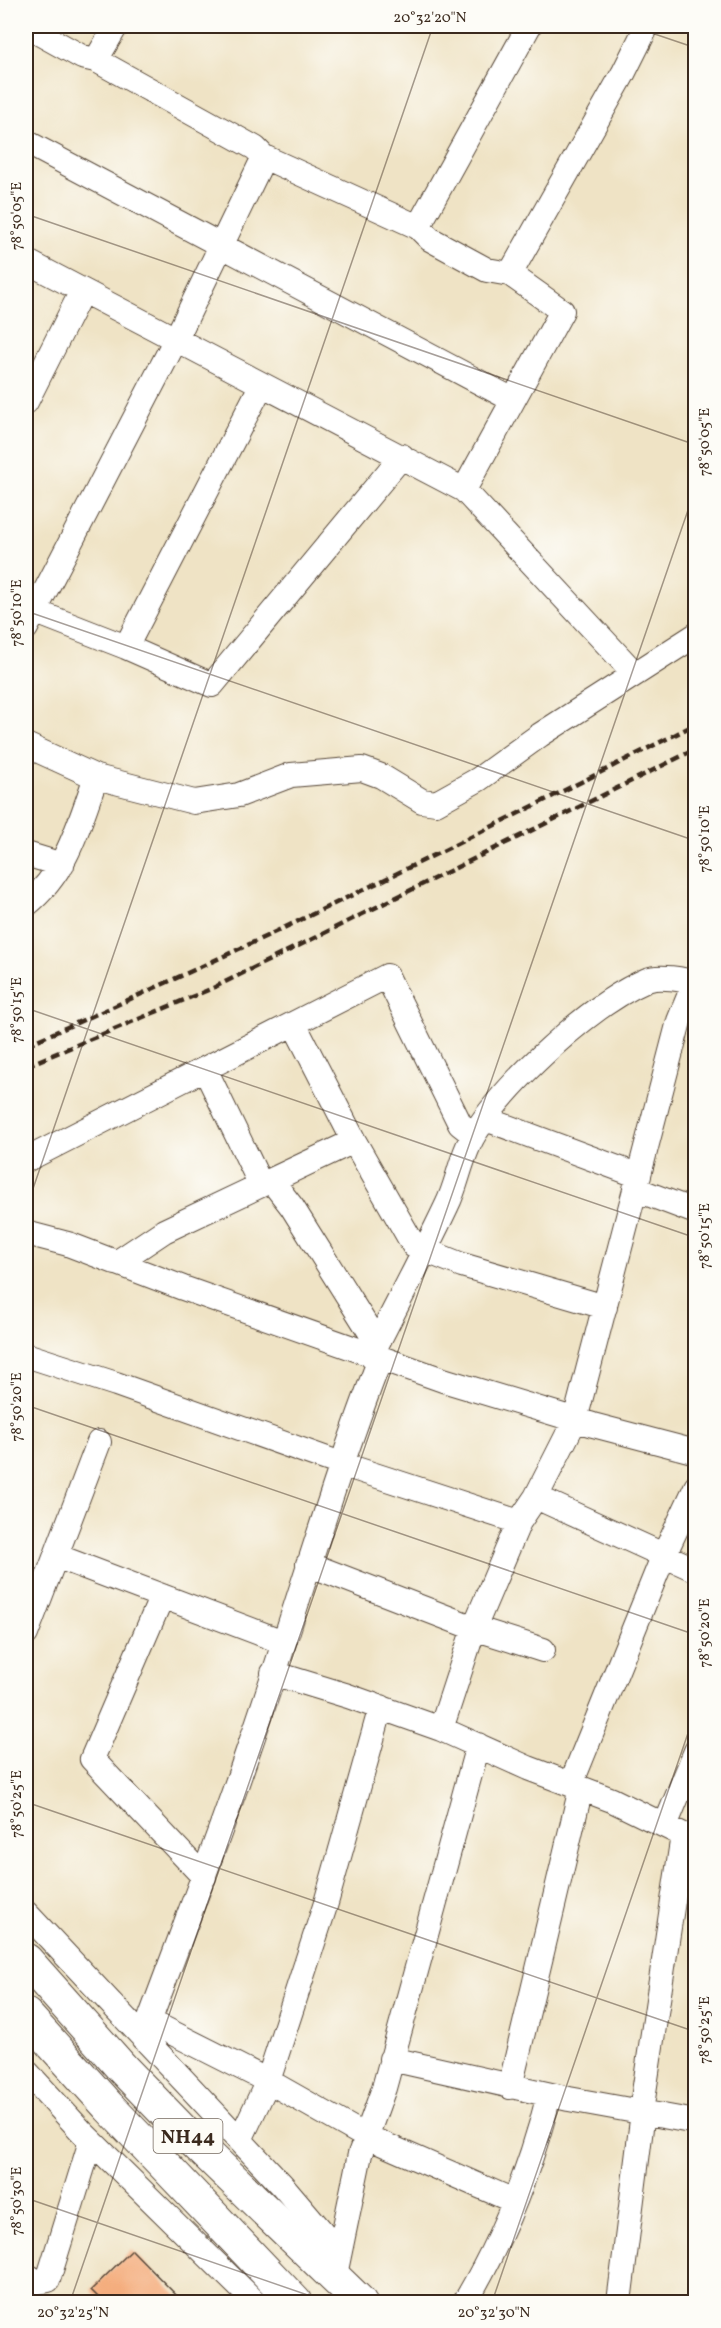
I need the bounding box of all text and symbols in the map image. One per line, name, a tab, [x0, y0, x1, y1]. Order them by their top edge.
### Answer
text: 20°32'20"N	[393, 8, 467, 29]
text: 78°50'05"E	[7, 182, 28, 250]
text: 78°50'05"E	[695, 408, 716, 476]
text: 78°50'10"E	[7, 579, 28, 647]
text: 78°50'10"E	[695, 805, 716, 873]
text: 78°50'15"E	[7, 977, 28, 1043]
text: 78°50'15"E	[695, 1203, 716, 1269]
text: 78°50'20"E	[7, 1372, 28, 1442]
text: 78°50'20"E	[695, 1598, 716, 1668]
text: 78°50'25"E	[7, 1770, 28, 1838]
text: 78°50'25"E	[695, 1996, 716, 2064]
road number: NH44	[154, 2119, 222, 2153]
text: 78°50'30"E	[7, 2167, 28, 2235]
text: 20°32'25"N	[37, 2303, 109, 2324]
text: 20°32'30"N	[457, 2303, 531, 2324]

